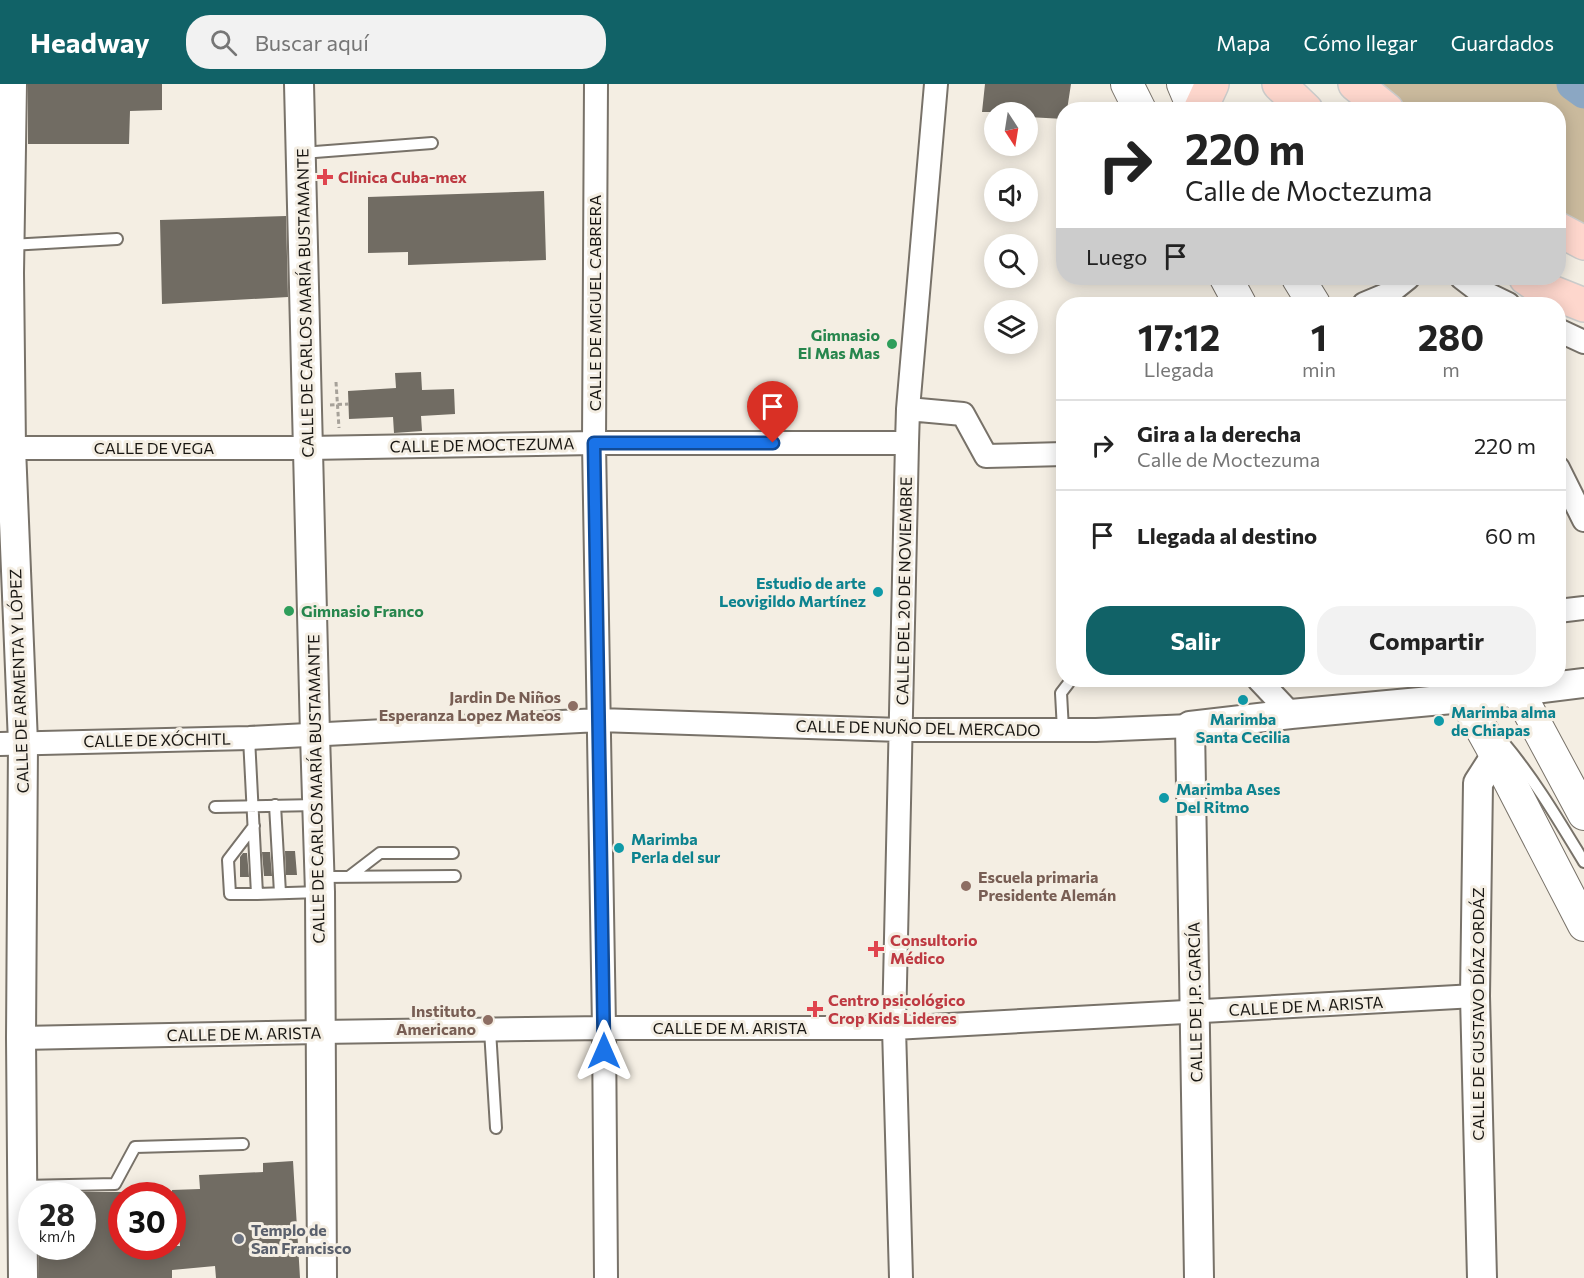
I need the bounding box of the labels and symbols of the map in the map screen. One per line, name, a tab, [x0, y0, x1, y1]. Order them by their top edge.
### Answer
north arrow	[984, 102, 1038, 156]
street label: CALLE DE CARLOS MARÍA BUSTAMANTE	[292, 148, 317, 458]
place label: Clinica Cuba-mex	[338, 167, 467, 186]
marker: Clinica Cuba-mex	[316, 168, 334, 186]
street label: CALLE DE MIGUEL CABRERA	[585, 195, 604, 411]
place label: Gimnasio El Mas Mas	[798, 325, 880, 362]
marker: Gimnasio El Mas Mas	[885, 337, 899, 351]
pin	[747, 381, 798, 443]
street label: CALLE DE MOCTEZUMA	[390, 433, 574, 456]
street label: CALLE DE VEGA	[94, 438, 214, 457]
street label: CALLE DEL 20 DE NOVIEMBRE	[892, 477, 915, 705]
street label: CALLE DE ARMENTA Y LÓPEZ	[5, 568, 32, 794]
place label: Estudio de arte Leovigildo Martínez	[719, 573, 866, 610]
marker: Estudio de arte Leovigildo Martínez	[871, 585, 885, 599]
place label: Gimnasio Franco	[301, 601, 424, 620]
marker: Gimnasio Franco	[282, 604, 296, 618]
street label: CALLE DE CARLOS MARÍA BUSTAMANTE	[303, 634, 328, 944]
place label: Jardin De Niños Esperanza Lopez Mateos	[379, 687, 561, 724]
marker: Marimba Santa Cecilia	[1236, 693, 1250, 707]
marker: Jardin De Niños Esperanza Lopez Mateos	[566, 699, 580, 713]
place label: Marimba alma de Chiapas	[1451, 702, 1556, 739]
place label: Marimba Santa Cecilia	[1196, 709, 1290, 746]
marker: Marimba alma de Chiapas	[1432, 714, 1446, 728]
street label: CALLE DE NUÑO DEL MERCADO	[795, 716, 1041, 739]
street label: CALLE DE XÓCHITL	[83, 729, 231, 750]
place label: Marimba Ases Del Ritmo	[1176, 779, 1281, 816]
marker: Marimba Ases Del Ritmo	[1157, 791, 1171, 805]
place label: Marimba Perla del sur	[631, 829, 721, 866]
marker: Marimba Perla del sur	[612, 841, 626, 855]
place label: Escuela primaria Presidente Alemán	[978, 867, 1116, 904]
marker: Escuela primaria Presidente Alemán	[959, 879, 973, 893]
street label: CALLE DE GUSTAVO DÍAZ ORDÁZ	[1468, 887, 1487, 1141]
street label: CALLE DE J.P. GARCÍA	[1184, 922, 1205, 1082]
place label: Consultorio Médico	[890, 930, 978, 967]
marker: Consultorio Médico	[867, 940, 885, 958]
place label: Centro psicológico Crop Kids Lideres	[828, 990, 966, 1027]
street label: CALLE DE M. ARISTA	[1228, 992, 1384, 1019]
marker: Centro psicológico Crop Kids Lideres	[806, 1000, 824, 1018]
place label: Instituto Americano	[396, 1001, 476, 1038]
marker: Instituto Americano	[481, 1013, 495, 1027]
street label: CALLE DE M. ARISTA	[653, 1018, 807, 1037]
position arrow	[572, 1019, 636, 1083]
street label: CALLE DE M. ARISTA	[166, 1023, 321, 1044]
speed limit sign: 30	[108, 1182, 186, 1260]
place label: Templo de San Francisco	[251, 1220, 352, 1257]
marker: Templo de San Francisco	[232, 1232, 246, 1246]

